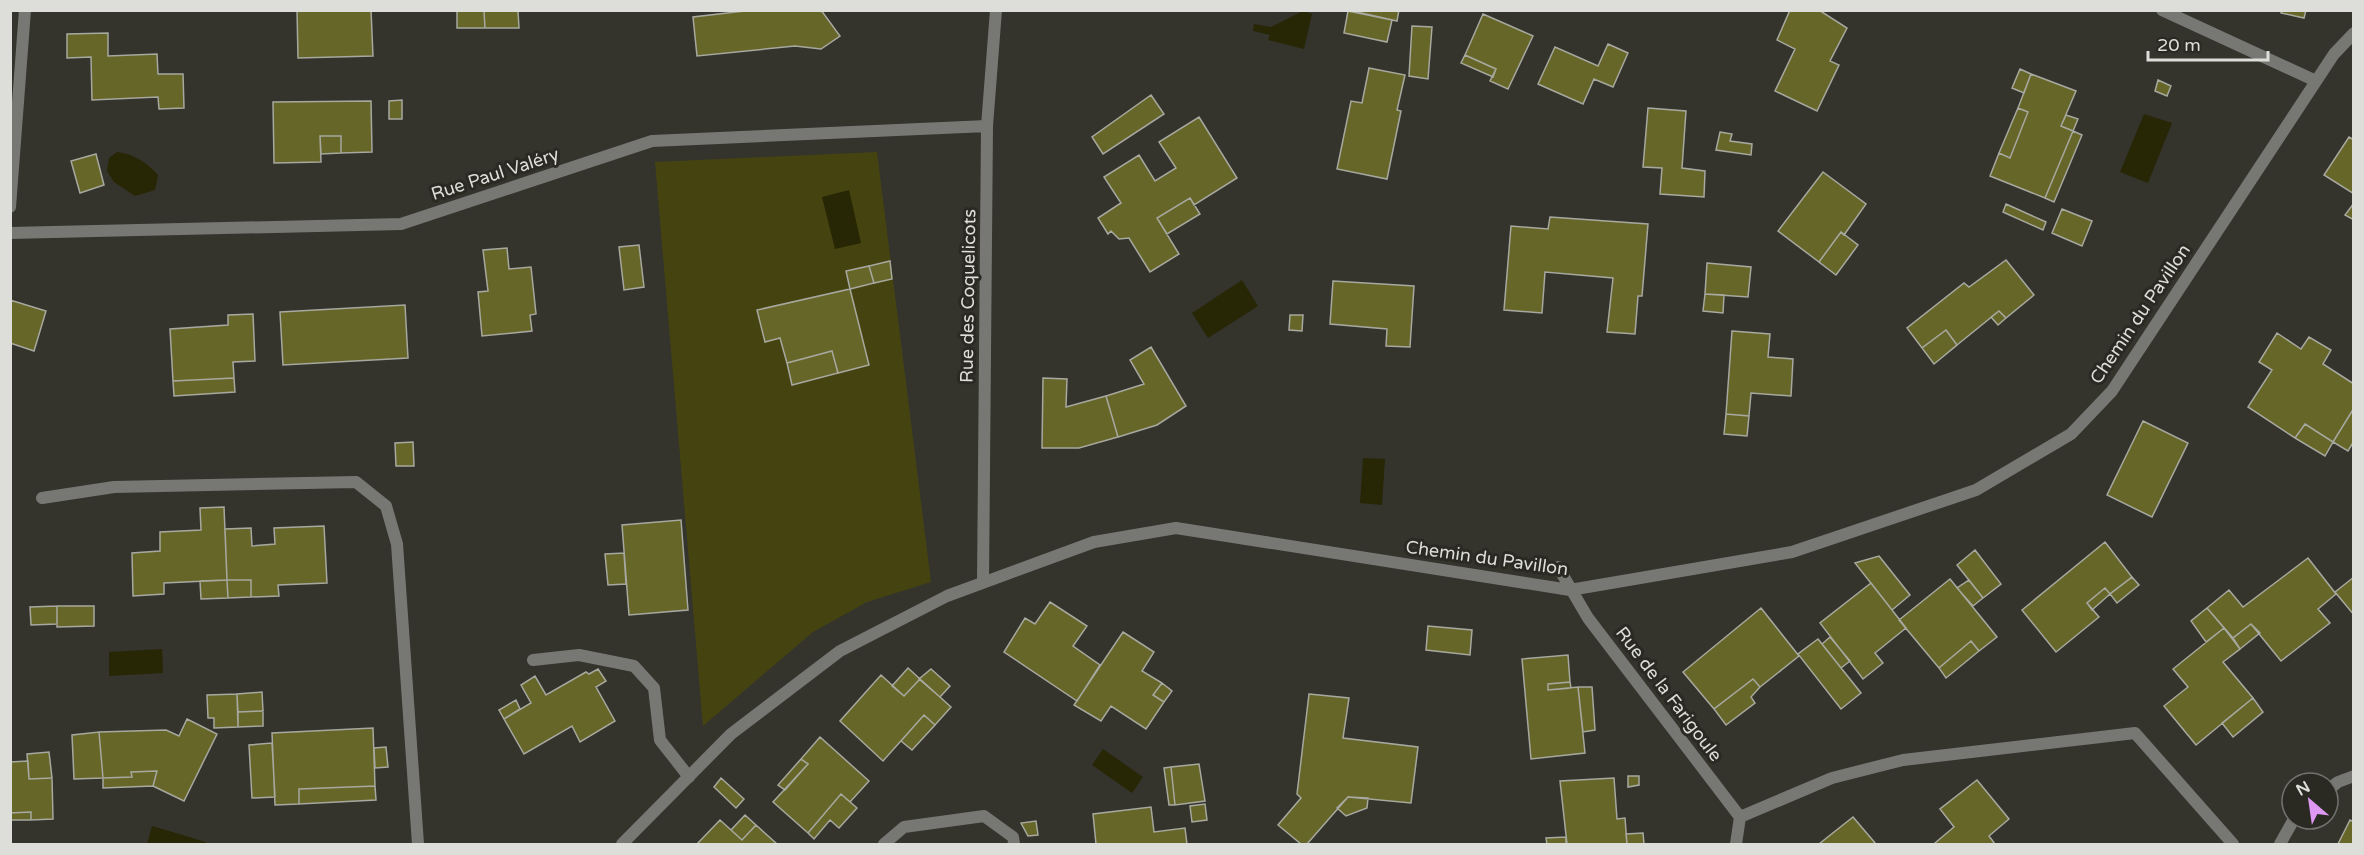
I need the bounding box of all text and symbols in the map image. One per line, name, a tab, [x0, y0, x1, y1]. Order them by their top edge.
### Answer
scale bar	[2148, 24, 2268, 62]
text: 20 m	[2157, 34, 2201, 56]
street label: Rue Paul Valéry	[428, 143, 562, 205]
street label: Rue des Coquelicots	[955, 209, 981, 383]
street label: Chemin du Pavillon	[2085, 240, 2195, 388]
street label: Chemin du Pavillon	[1404, 536, 1570, 580]
street label: Rue de la Farigoule	[1611, 622, 1727, 766]
north arrow	[2280, 771, 2340, 831]
text: N	[2293, 777, 2314, 801]

